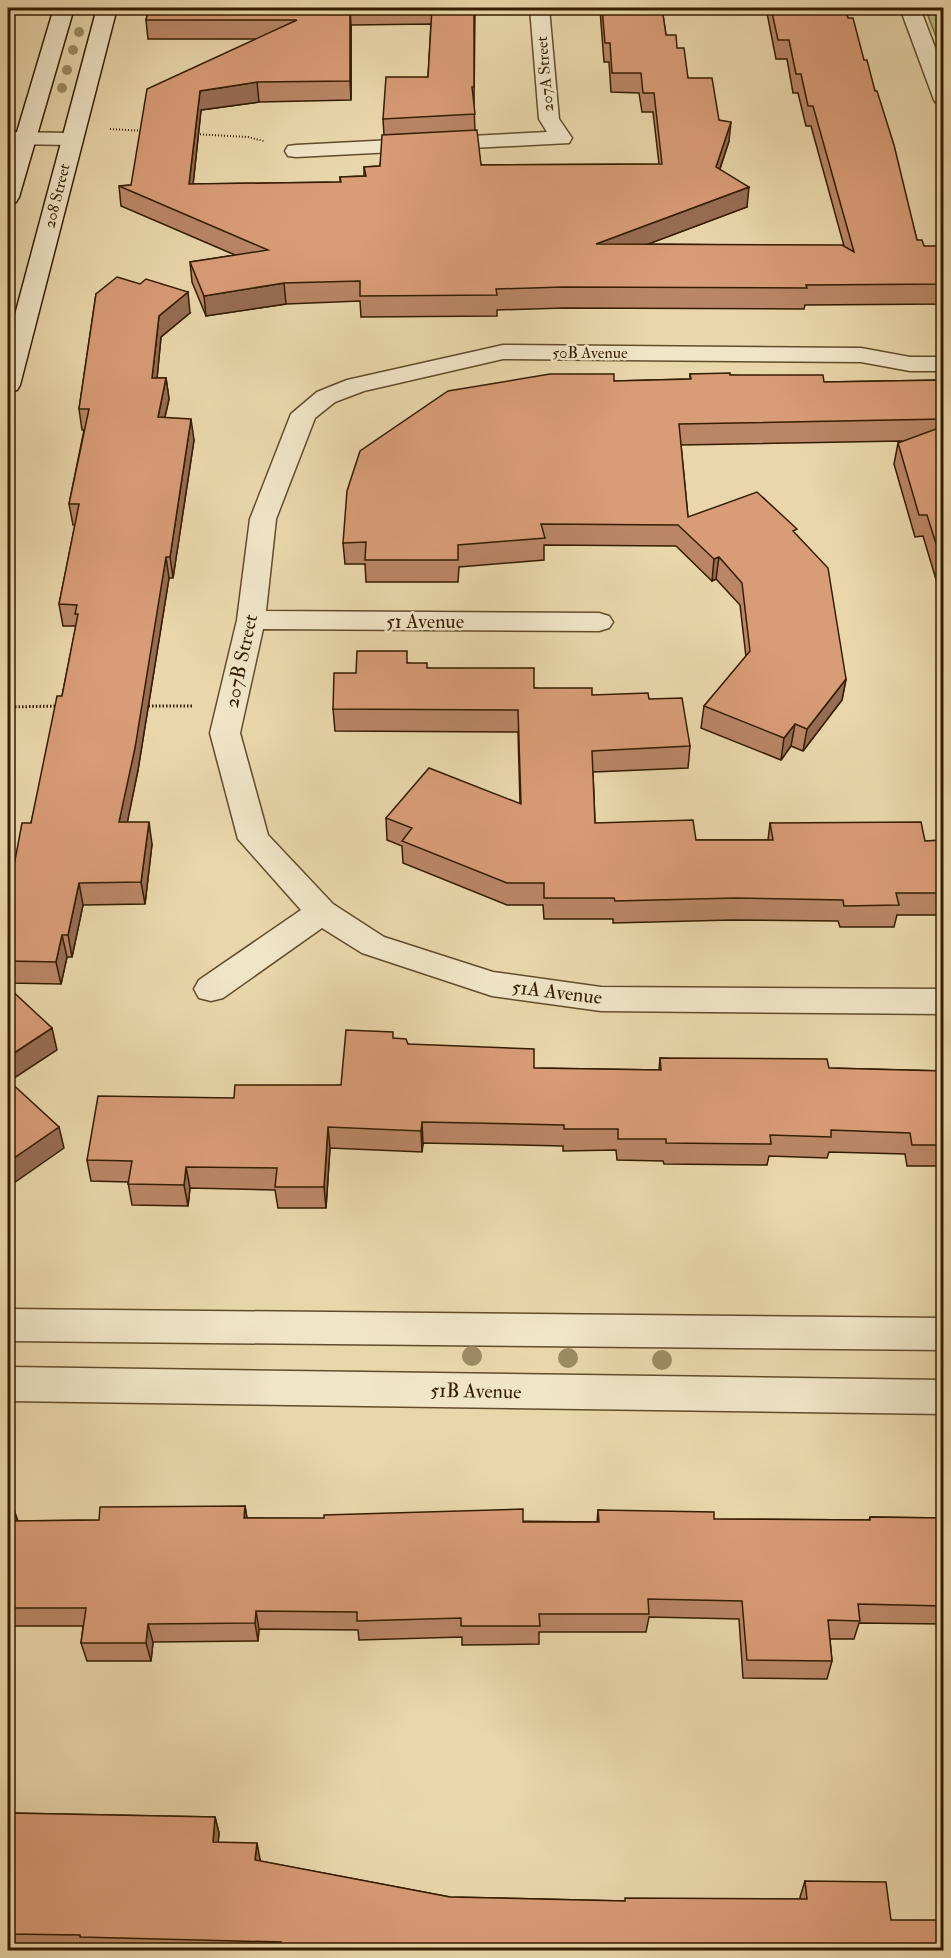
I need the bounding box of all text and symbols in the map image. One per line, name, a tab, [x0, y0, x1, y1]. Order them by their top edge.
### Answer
street label: 207A Street	[532, 35, 558, 113]
street label: 208 Street	[39, 162, 75, 230]
street label: 50B Avenue	[552, 343, 628, 363]
street label: 51 Avenue	[386, 609, 464, 634]
street label: 207B Street	[219, 611, 263, 710]
street label: 51A Avenue	[510, 974, 604, 1010]
street label: 51B Avenue	[430, 1378, 522, 1404]

